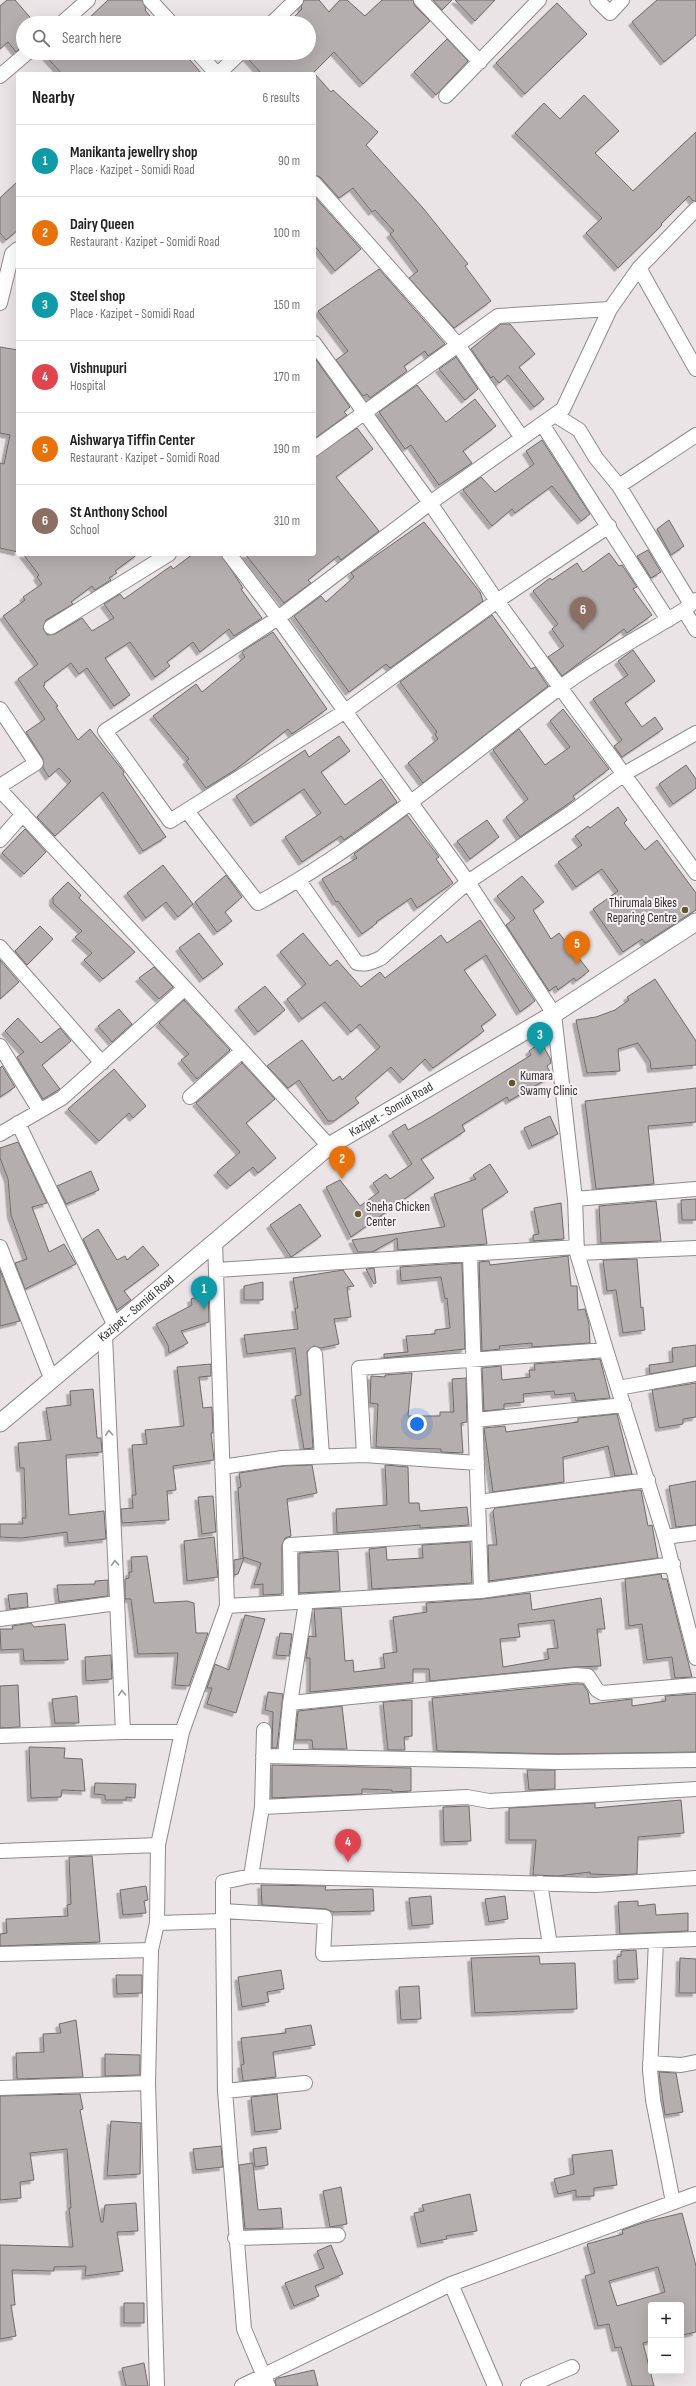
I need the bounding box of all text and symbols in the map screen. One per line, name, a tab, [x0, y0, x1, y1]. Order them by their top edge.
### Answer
search box	[16, 16, 316, 60]
icon: search	[30, 27, 52, 49]
text: Search here	[62, 29, 122, 48]
text: Nearby	[32, 88, 75, 108]
text: 6 results	[262, 90, 300, 106]
text: Manikanta jewellry shop	[70, 143, 198, 162]
text: 1	[42, 153, 48, 169]
text: 90 m	[278, 153, 300, 169]
text: Place · Kazipet - Somidi Road	[70, 162, 195, 178]
text: Dairy Queen	[70, 215, 134, 234]
text: 2	[42, 225, 48, 241]
text: 100 m	[273, 225, 300, 241]
text: Restaurant · Kazipet - Somidi Road	[70, 234, 220, 250]
text: Steel shop	[70, 287, 125, 306]
text: 3	[42, 297, 48, 313]
text: 150 m	[274, 297, 300, 313]
text: Place · Kazipet - Somidi Road	[70, 306, 195, 322]
text: Vishnupuri	[70, 359, 127, 378]
text: 4	[42, 369, 48, 385]
text: 170 m	[274, 369, 300, 385]
text: Hospital	[70, 378, 106, 394]
text: Aishwarya Tiffin Center	[70, 431, 195, 450]
text: 5	[42, 441, 48, 457]
text: 190 m	[273, 441, 300, 457]
text: Restaurant · Kazipet - Somidi Road	[70, 450, 220, 466]
text: St Anthony School	[70, 503, 167, 522]
text: 6	[42, 513, 48, 529]
text: 310 m	[274, 513, 300, 529]
text: School	[70, 522, 100, 538]
pin: 6	[570, 597, 596, 630]
place label: Thirumala Bikes Reparing Centre	[607, 895, 677, 926]
marker: Thirumala Bikes Reparing Centre	[680, 905, 690, 915]
pin: 5	[564, 931, 590, 964]
pin: 3	[527, 1022, 553, 1055]
place label: Kumara Swamy Clinic	[520, 1068, 578, 1099]
marker: Kumara Swamy Clinic	[507, 1078, 517, 1088]
street label: Kazipet - Somidi Road	[346, 1079, 436, 1140]
pin: 2	[329, 1146, 355, 1179]
place label: Sneha Chicken Center	[366, 1199, 430, 1230]
marker: Sneha Chicken Center	[353, 1209, 363, 1219]
street label: Kazipet - Somidi Road	[95, 1272, 178, 1345]
pin: 1	[191, 1276, 217, 1309]
your location	[407, 1414, 427, 1434]
one-way arrow	[105, 1430, 113, 1436]
one-way arrow	[111, 1560, 120, 1566]
one-way arrow	[117, 1690, 126, 1696]
pin: 4	[335, 1829, 361, 1862]
map controls	[648, 2302, 684, 2374]
button: +	[648, 2302, 684, 2338]
button: −	[648, 2338, 684, 2374]

